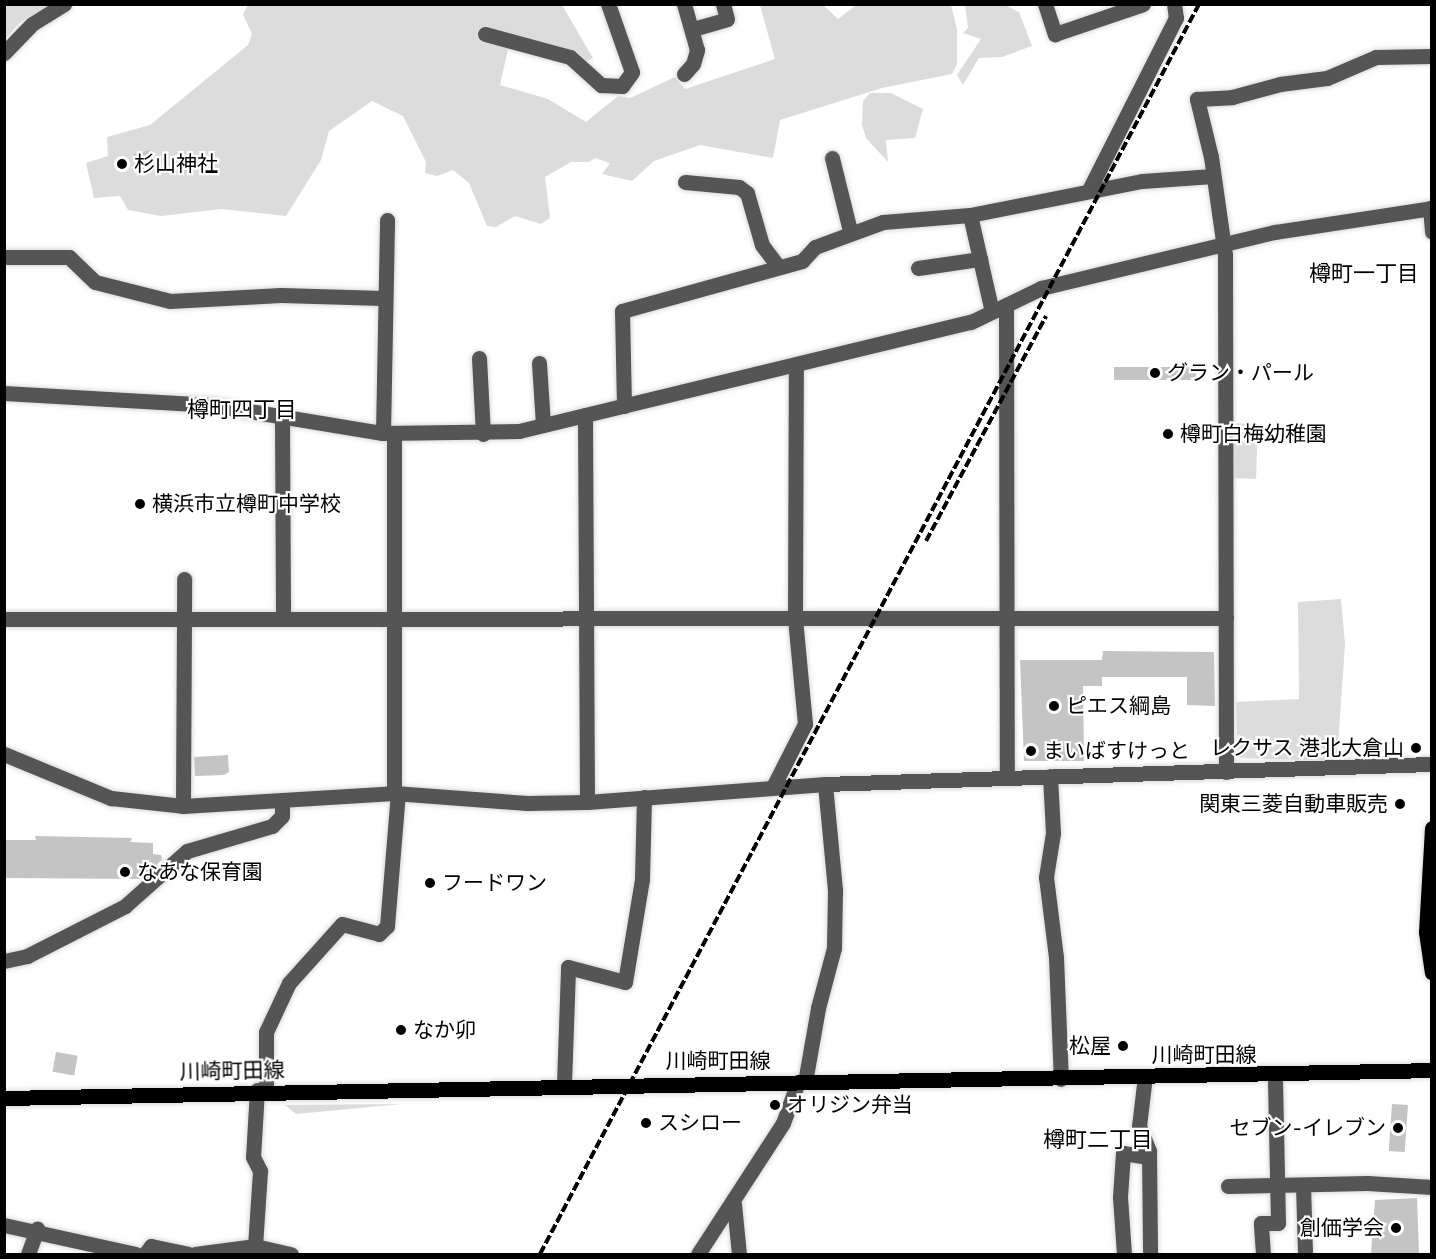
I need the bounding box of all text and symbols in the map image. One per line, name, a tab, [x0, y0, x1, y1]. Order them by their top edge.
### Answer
place label: 杉山神社	[134, 151, 218, 177]
marker: 杉山神社	[115, 157, 129, 171]
district label: 樽町一丁目	[1309, 261, 1419, 287]
place label: グラン・パール	[1167, 360, 1314, 386]
marker: グラン・パール	[1148, 366, 1162, 380]
district label: 樽町四丁目	[187, 397, 297, 423]
place label: 樽町白梅幼稚園	[1180, 421, 1327, 447]
marker: 樽町白梅幼稚園	[1161, 427, 1175, 441]
place label: 横浜市立樽町中学校	[152, 491, 341, 517]
marker: 横浜市立樽町中学校	[133, 497, 147, 511]
place label: ピエス綱島	[1066, 693, 1171, 719]
marker: ピエス綱島	[1047, 699, 1061, 713]
place label: レクサス 港北大倉山	[1210, 735, 1404, 761]
place label: まいばすけっと	[1043, 738, 1190, 764]
marker: レクサス 港北大倉山	[1409, 741, 1423, 755]
marker: まいばすけっと	[1024, 744, 1038, 758]
place label: 関東三菱自動車販売	[1199, 791, 1388, 817]
marker: 関東三菱自動車販売	[1393, 797, 1407, 811]
place label: なあな保育園	[137, 859, 263, 885]
marker: なあな保育園	[118, 865, 132, 879]
place label: フードワン	[442, 870, 547, 896]
marker: フードワン	[423, 876, 437, 890]
place label: なか卯	[413, 1017, 476, 1043]
marker: なか卯	[394, 1023, 408, 1037]
place label: 松屋	[1069, 1033, 1111, 1059]
marker: 松屋	[1116, 1039, 1130, 1053]
street label: 川崎町田線	[1152, 1042, 1256, 1068]
street label: 川崎町田線	[666, 1048, 770, 1074]
street label: 川崎町田線	[179, 1057, 285, 1085]
place label: オリジン弁当	[787, 1092, 913, 1118]
marker: オリジン弁当	[768, 1098, 782, 1112]
place label: スシロー	[658, 1110, 742, 1136]
place label: セブン-イレブン	[1229, 1115, 1386, 1141]
marker: スシロー	[639, 1116, 653, 1130]
marker: セブン-イレブン	[1391, 1121, 1405, 1135]
district label: 樽町二丁目	[1043, 1127, 1153, 1153]
place label: 創価学会	[1300, 1215, 1384, 1241]
marker: 創価学会	[1389, 1221, 1403, 1235]

